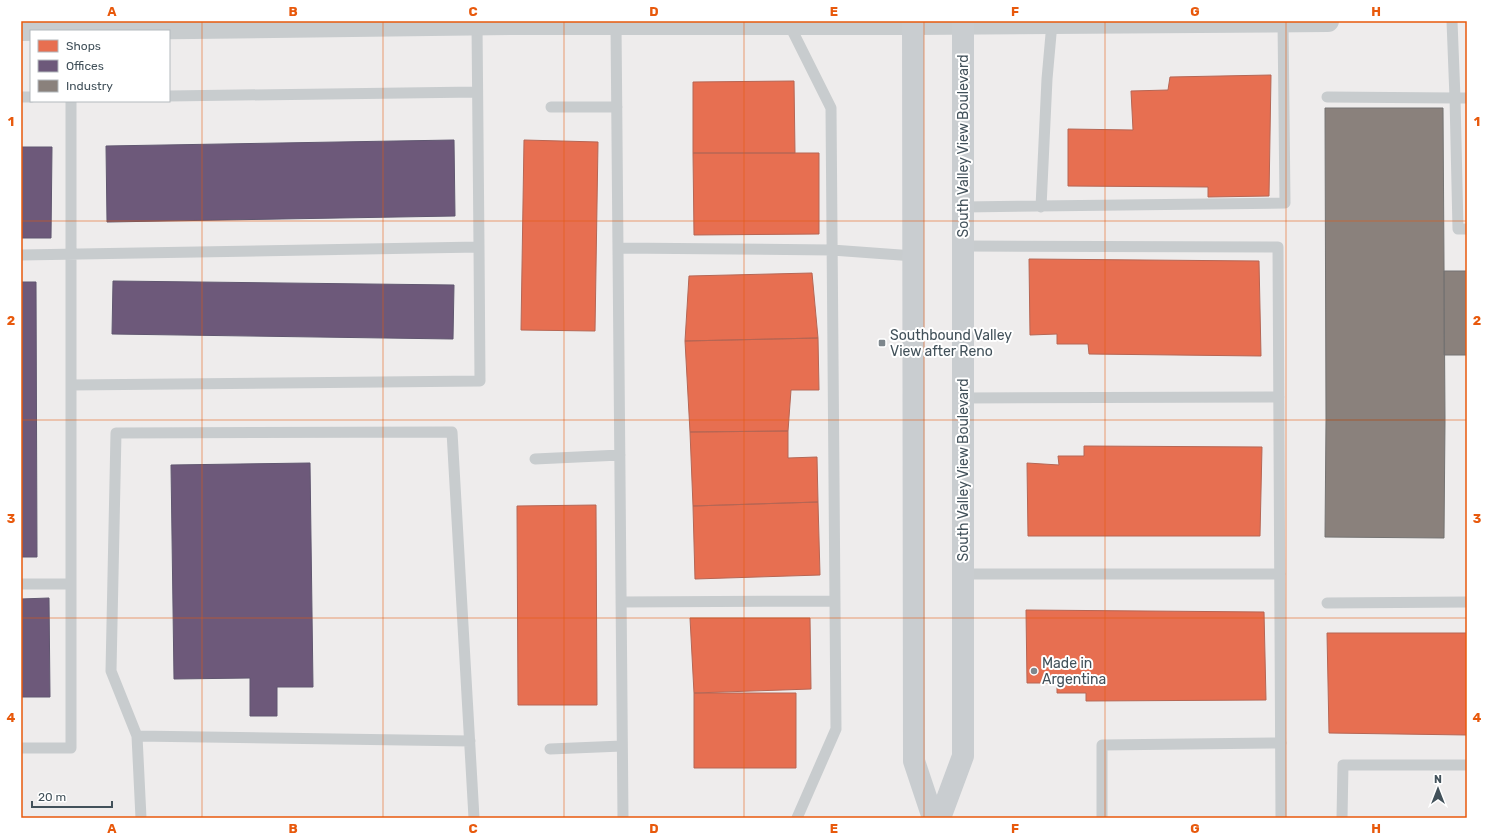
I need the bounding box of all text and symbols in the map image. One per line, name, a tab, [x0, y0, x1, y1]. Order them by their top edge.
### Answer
text: A	[107, 4, 117, 19]
text: B	[288, 4, 298, 19]
text: C	[468, 4, 478, 19]
text: D	[649, 4, 659, 19]
text: E	[830, 4, 838, 19]
text: F	[1011, 4, 1019, 19]
text: G	[1190, 4, 1200, 19]
text: H	[1371, 4, 1381, 19]
legend	[30, 30, 170, 102]
text: Shops	[66, 39, 101, 53]
street label: South Valley View Boulevard	[955, 54, 972, 238]
text: Offices	[66, 59, 104, 73]
text: Industry	[66, 79, 113, 93]
text: 1	[8, 114, 14, 129]
text: 1	[1474, 114, 1480, 129]
text: 2	[7, 313, 15, 328]
text: 2	[1473, 313, 1481, 328]
place label: Southbound Valley View after Reno	[890, 327, 1012, 360]
marker: Southbound Valley View after Reno	[877, 338, 887, 348]
street label: South Valley View Boulevard	[955, 378, 972, 562]
text: 3	[7, 511, 16, 526]
text: 3	[1473, 511, 1482, 526]
place label: Made in Argentina	[1042, 655, 1106, 688]
marker: Made in Argentina	[1029, 666, 1039, 676]
text: 4	[7, 710, 16, 725]
text: 4	[1473, 710, 1482, 725]
north arrow	[1418, 769, 1458, 809]
text: N	[1434, 773, 1442, 786]
scale bar	[32, 783, 112, 809]
text: 20 m	[38, 790, 66, 804]
text: A	[107, 821, 117, 836]
text: B	[288, 821, 298, 836]
text: C	[468, 821, 478, 836]
text: D	[649, 821, 659, 836]
text: E	[830, 821, 838, 836]
text: F	[1011, 821, 1019, 836]
text: G	[1190, 821, 1200, 836]
text: H	[1371, 821, 1381, 836]

